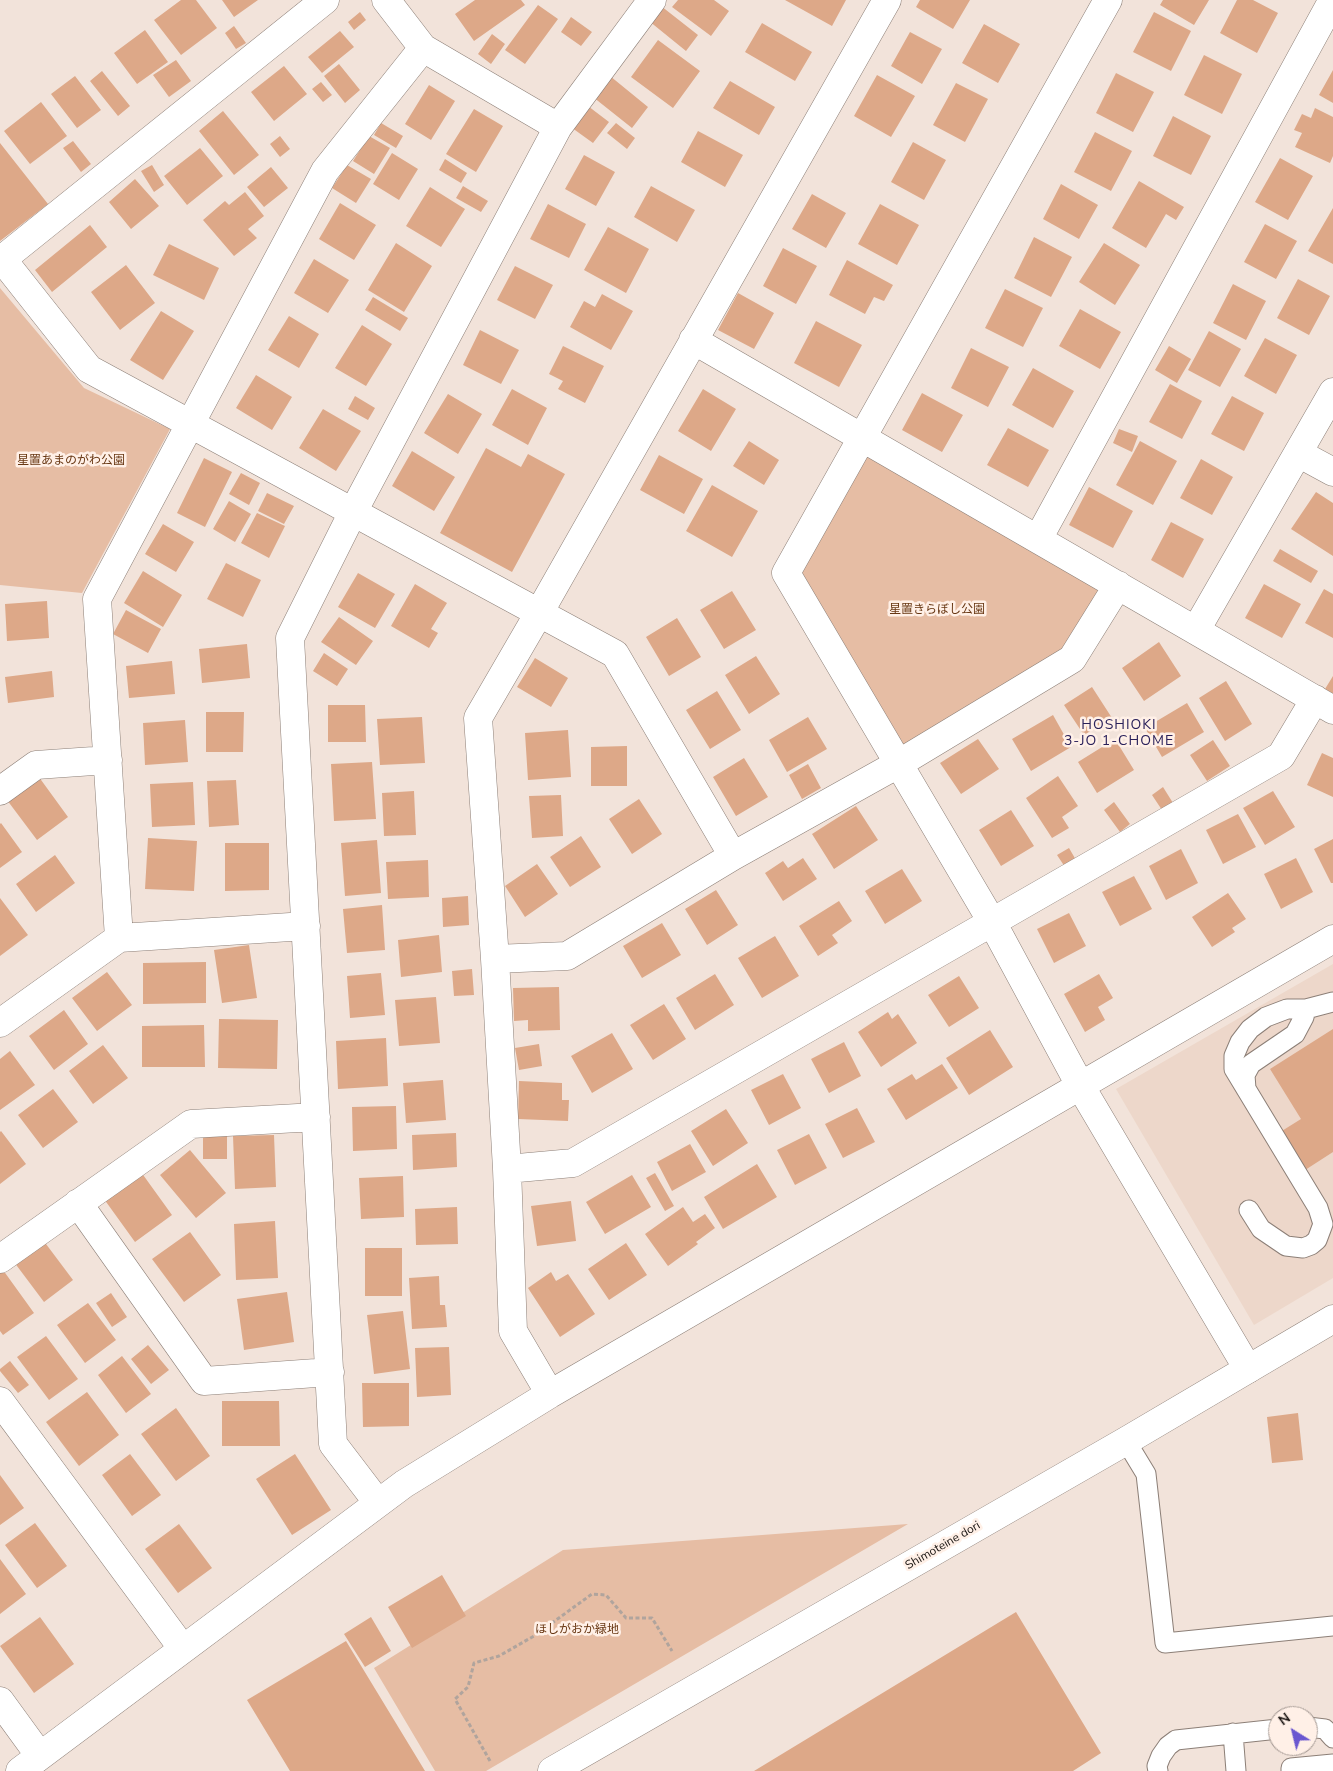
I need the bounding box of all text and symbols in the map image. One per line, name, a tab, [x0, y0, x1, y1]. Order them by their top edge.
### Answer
park label: 星置あまのがわ公園	[17, 454, 125, 468]
park label: 星置きらぼし公園	[889, 603, 985, 617]
district label: HOSHIOKI 3-JO 1-CHOME	[1062, 718, 1176, 750]
street label: Shimoteine dori	[903, 1519, 983, 1573]
park label: ほしがおか緑地	[535, 1623, 619, 1637]
north arrow	[1268, 1706, 1318, 1756]
text: N	[1275, 1709, 1294, 1730]

